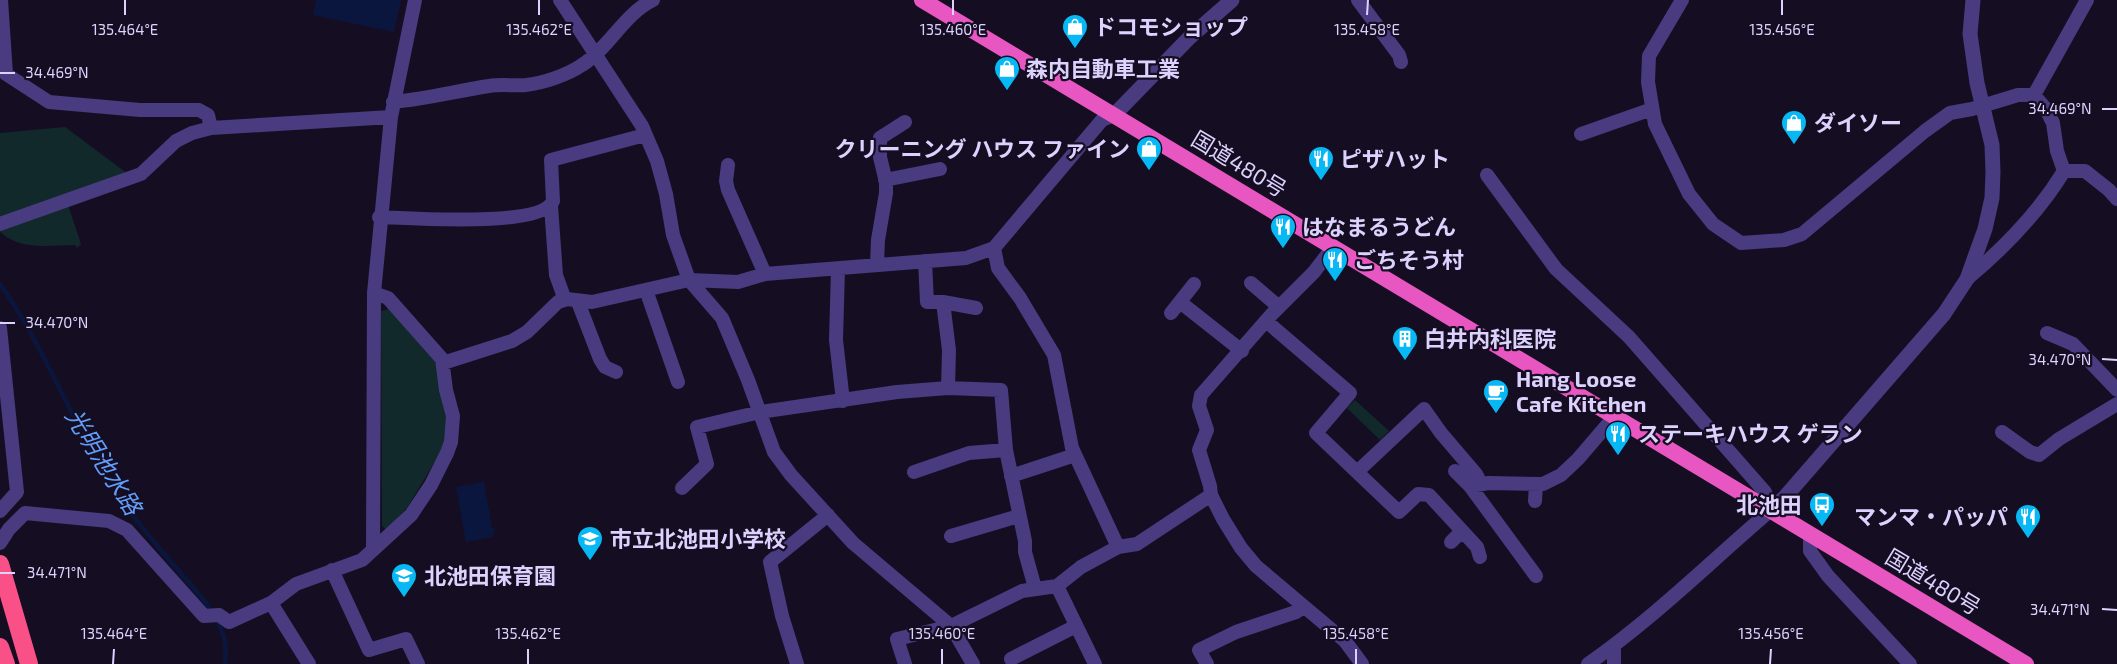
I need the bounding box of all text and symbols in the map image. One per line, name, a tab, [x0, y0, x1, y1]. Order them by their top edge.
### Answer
shop icon: ドコモショップ	[1060, 12, 1090, 50]
place label: ドコモショップ	[1094, 13, 1248, 39]
text: 135.464°E	[92, 20, 158, 38]
text: 135.462°E	[506, 20, 572, 38]
text: 135.460°E	[920, 20, 986, 38]
text: 135.458°E	[1334, 20, 1400, 38]
text: 135.456°E	[1749, 20, 1815, 38]
shop icon: 森内自動車工業	[992, 54, 1022, 92]
place label: 森内自動車工業	[1026, 55, 1180, 81]
text: 34.469°N	[25, 63, 89, 81]
text: 34.469°N	[2028, 99, 2092, 117]
shop icon: ダイソー	[1779, 108, 1809, 146]
place label: ダイソー	[1814, 109, 1902, 135]
street label: 国道480号	[1187, 125, 1292, 202]
shop icon: クリーニング ハウス ファイン	[1134, 134, 1164, 172]
place label: クリーニング ハウス ファイン	[834, 135, 1130, 161]
restaurant icon: ピザハット	[1306, 144, 1336, 182]
place label: ピザハット	[1340, 145, 1450, 171]
restaurant icon: はなまるうどん	[1268, 212, 1298, 250]
place label: はなまるうどん	[1302, 213, 1456, 239]
restaurant icon: ごちそう村	[1320, 245, 1350, 283]
place label: ごちそう村	[1354, 246, 1464, 272]
text: 34.470°N	[26, 313, 88, 331]
building icon: 白井内科医院	[1390, 324, 1420, 362]
place label: 白井内科医院	[1424, 325, 1556, 351]
text: 34.470°N	[2029, 350, 2091, 368]
place label: Hang Loose Cafe Kitchen	[1516, 365, 1646, 416]
cafe icon: Hang Loose Cafe Kitchen	[1481, 377, 1511, 415]
water label: 光明池水路	[60, 403, 149, 521]
restaurant icon: ステーキハウス ゲラン	[1603, 419, 1633, 457]
place label: ステーキハウス ゲラン	[1638, 420, 1863, 446]
bus stop icon: 北池田	[1807, 490, 1837, 528]
place label: 北池田	[1736, 491, 1802, 517]
restaurant icon: マンマ・パッパ	[2013, 502, 2043, 540]
place label: マンマ・パッパ	[1854, 503, 2008, 529]
school or university icon: 市立北池田小学校	[575, 524, 605, 562]
place label: 市立北池田小学校	[610, 525, 786, 551]
street label: 国道480号	[1881, 543, 1986, 620]
school or university icon: 北池田保育園	[389, 561, 419, 599]
place label: 北池田保育園	[424, 562, 556, 588]
text: 34.471°N	[27, 563, 87, 581]
text: 34.471°N	[2030, 600, 2090, 618]
text: 135.464°E	[81, 624, 147, 642]
text: 135.462°E	[495, 624, 561, 642]
text: 135.460°E	[909, 624, 975, 642]
text: 135.458°E	[1323, 624, 1389, 642]
text: 135.456°E	[1738, 624, 1804, 642]

